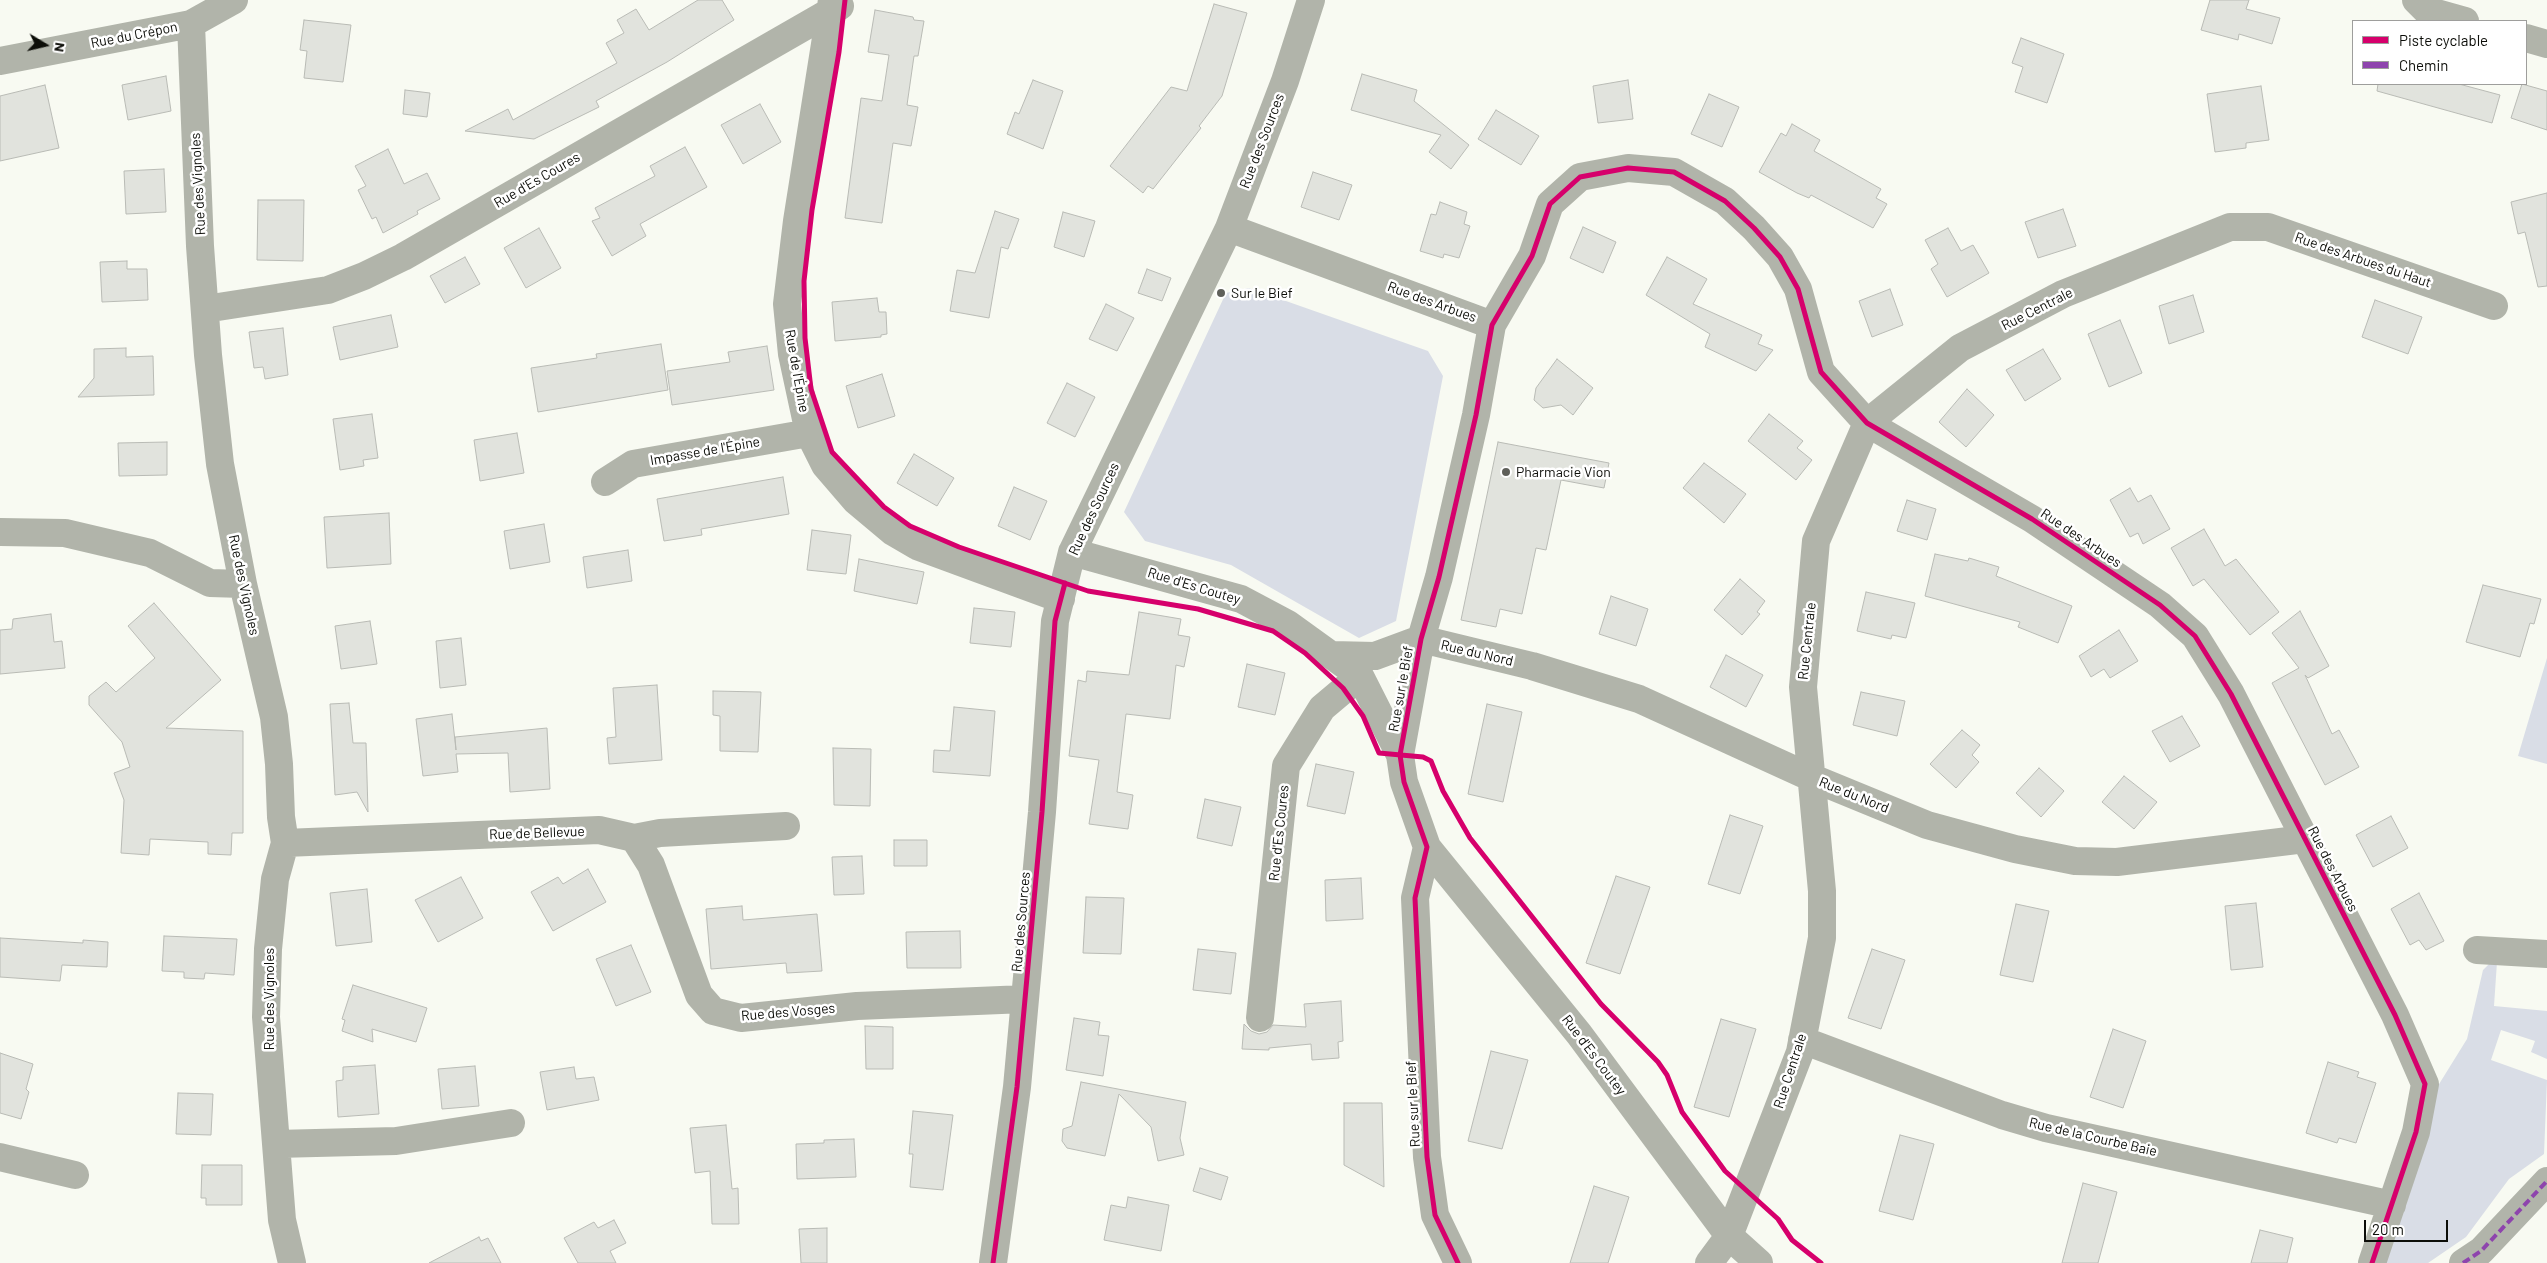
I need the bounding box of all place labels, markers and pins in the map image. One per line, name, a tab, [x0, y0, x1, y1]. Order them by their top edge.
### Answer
place label: Sur le Bief	[1231, 285, 1293, 301]
marker: Sur le Bief	[1215, 287, 1227, 299]
place label: Pharmacie Vion	[1516, 464, 1611, 480]
marker: Pharmacie Vion	[1500, 466, 1512, 478]

